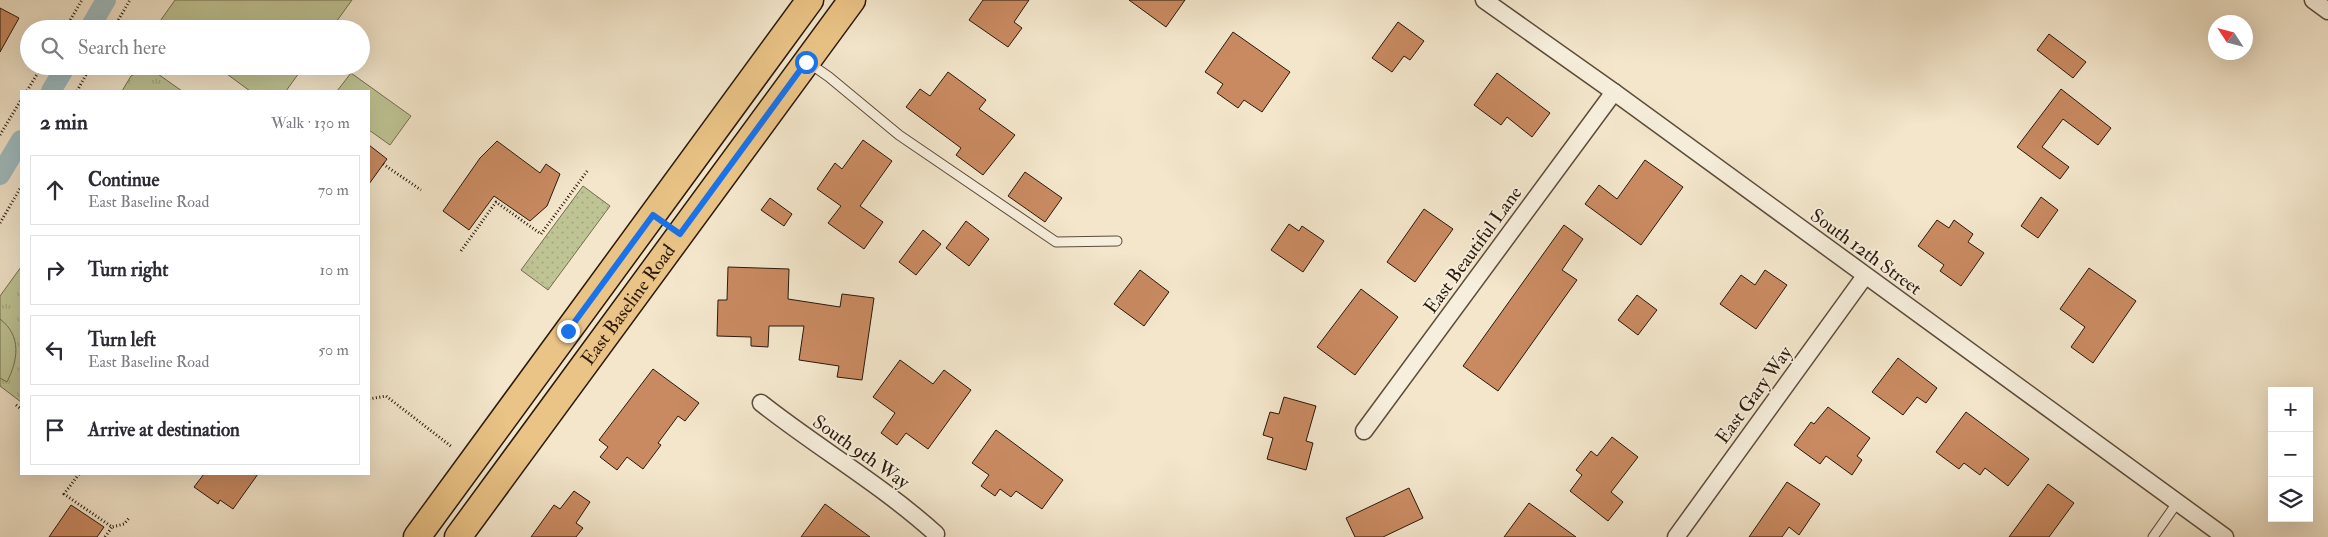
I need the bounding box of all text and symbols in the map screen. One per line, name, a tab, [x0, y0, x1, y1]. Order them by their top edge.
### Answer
north arrow	[2208, 15, 2253, 60]
search box	[20, 20, 370, 75]
icon: search	[38, 34, 66, 62]
text: Search here	[78, 36, 166, 60]
route start	[795, 51, 818, 74]
text: 2 min	[40, 109, 88, 136]
text: Walk · 130 m	[271, 113, 350, 133]
text: Continue	[88, 168, 159, 192]
icon: ahead	[41, 176, 69, 204]
text: 70 m	[318, 180, 349, 200]
street label: East Beautiful Lane	[1419, 182, 1527, 318]
text: East Baseline Road	[88, 192, 209, 212]
street label: South 12th Street	[1806, 204, 1926, 300]
street label: East Baseline Road	[576, 239, 681, 370]
icon: right	[41, 256, 69, 284]
text: Turn right	[88, 258, 168, 282]
text: 10 m	[319, 260, 349, 280]
route end	[557, 320, 580, 343]
text: Turn left	[88, 328, 156, 352]
icon: left	[41, 336, 69, 364]
text: 50 m	[318, 340, 349, 360]
street label: East Gary Way	[1710, 341, 1798, 449]
text: East Baseline Road	[88, 352, 209, 372]
map controls	[2268, 387, 2313, 522]
button: +	[2268, 387, 2313, 432]
street label: South 9th Way	[808, 410, 915, 495]
icon: arrive	[41, 416, 69, 444]
text: Arrive at destination	[88, 418, 240, 442]
button: −	[2268, 432, 2313, 477]
button: layers	[2268, 477, 2313, 522]

